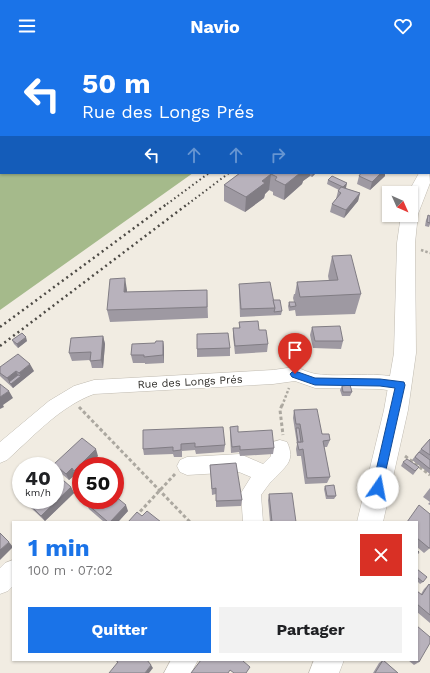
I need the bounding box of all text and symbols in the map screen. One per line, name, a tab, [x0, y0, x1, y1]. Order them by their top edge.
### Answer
icon: menu	[16, 15, 38, 37]
icon: heart	[392, 15, 414, 37]
text: Navio	[190, 16, 240, 37]
text: 50 m	[82, 67, 151, 100]
icon: left	[16, 68, 68, 120]
text: Rue des Longs Prés	[82, 101, 254, 122]
icon: left	[141, 144, 163, 166]
icon: ahead	[183, 144, 205, 166]
icon: ahead	[225, 144, 247, 166]
icon: right	[267, 144, 289, 166]
north arrow	[382, 186, 418, 222]
map controls	[382, 186, 418, 222]
pin	[278, 333, 312, 374]
icon: arrive	[284, 339, 306, 361]
street label: Rue des Longs Prés	[137, 373, 243, 391]
speed limit sign: 50	[72, 457, 124, 509]
text: 40	[25, 466, 51, 490]
position arrow	[357, 467, 399, 509]
text: km/h	[25, 487, 51, 498]
text: 1 min	[28, 534, 90, 562]
button: close	[360, 534, 402, 576]
text: 100 m · 07:02	[28, 563, 113, 578]
button: Quitter	[28, 607, 211, 653]
button: Partager	[219, 607, 402, 653]

